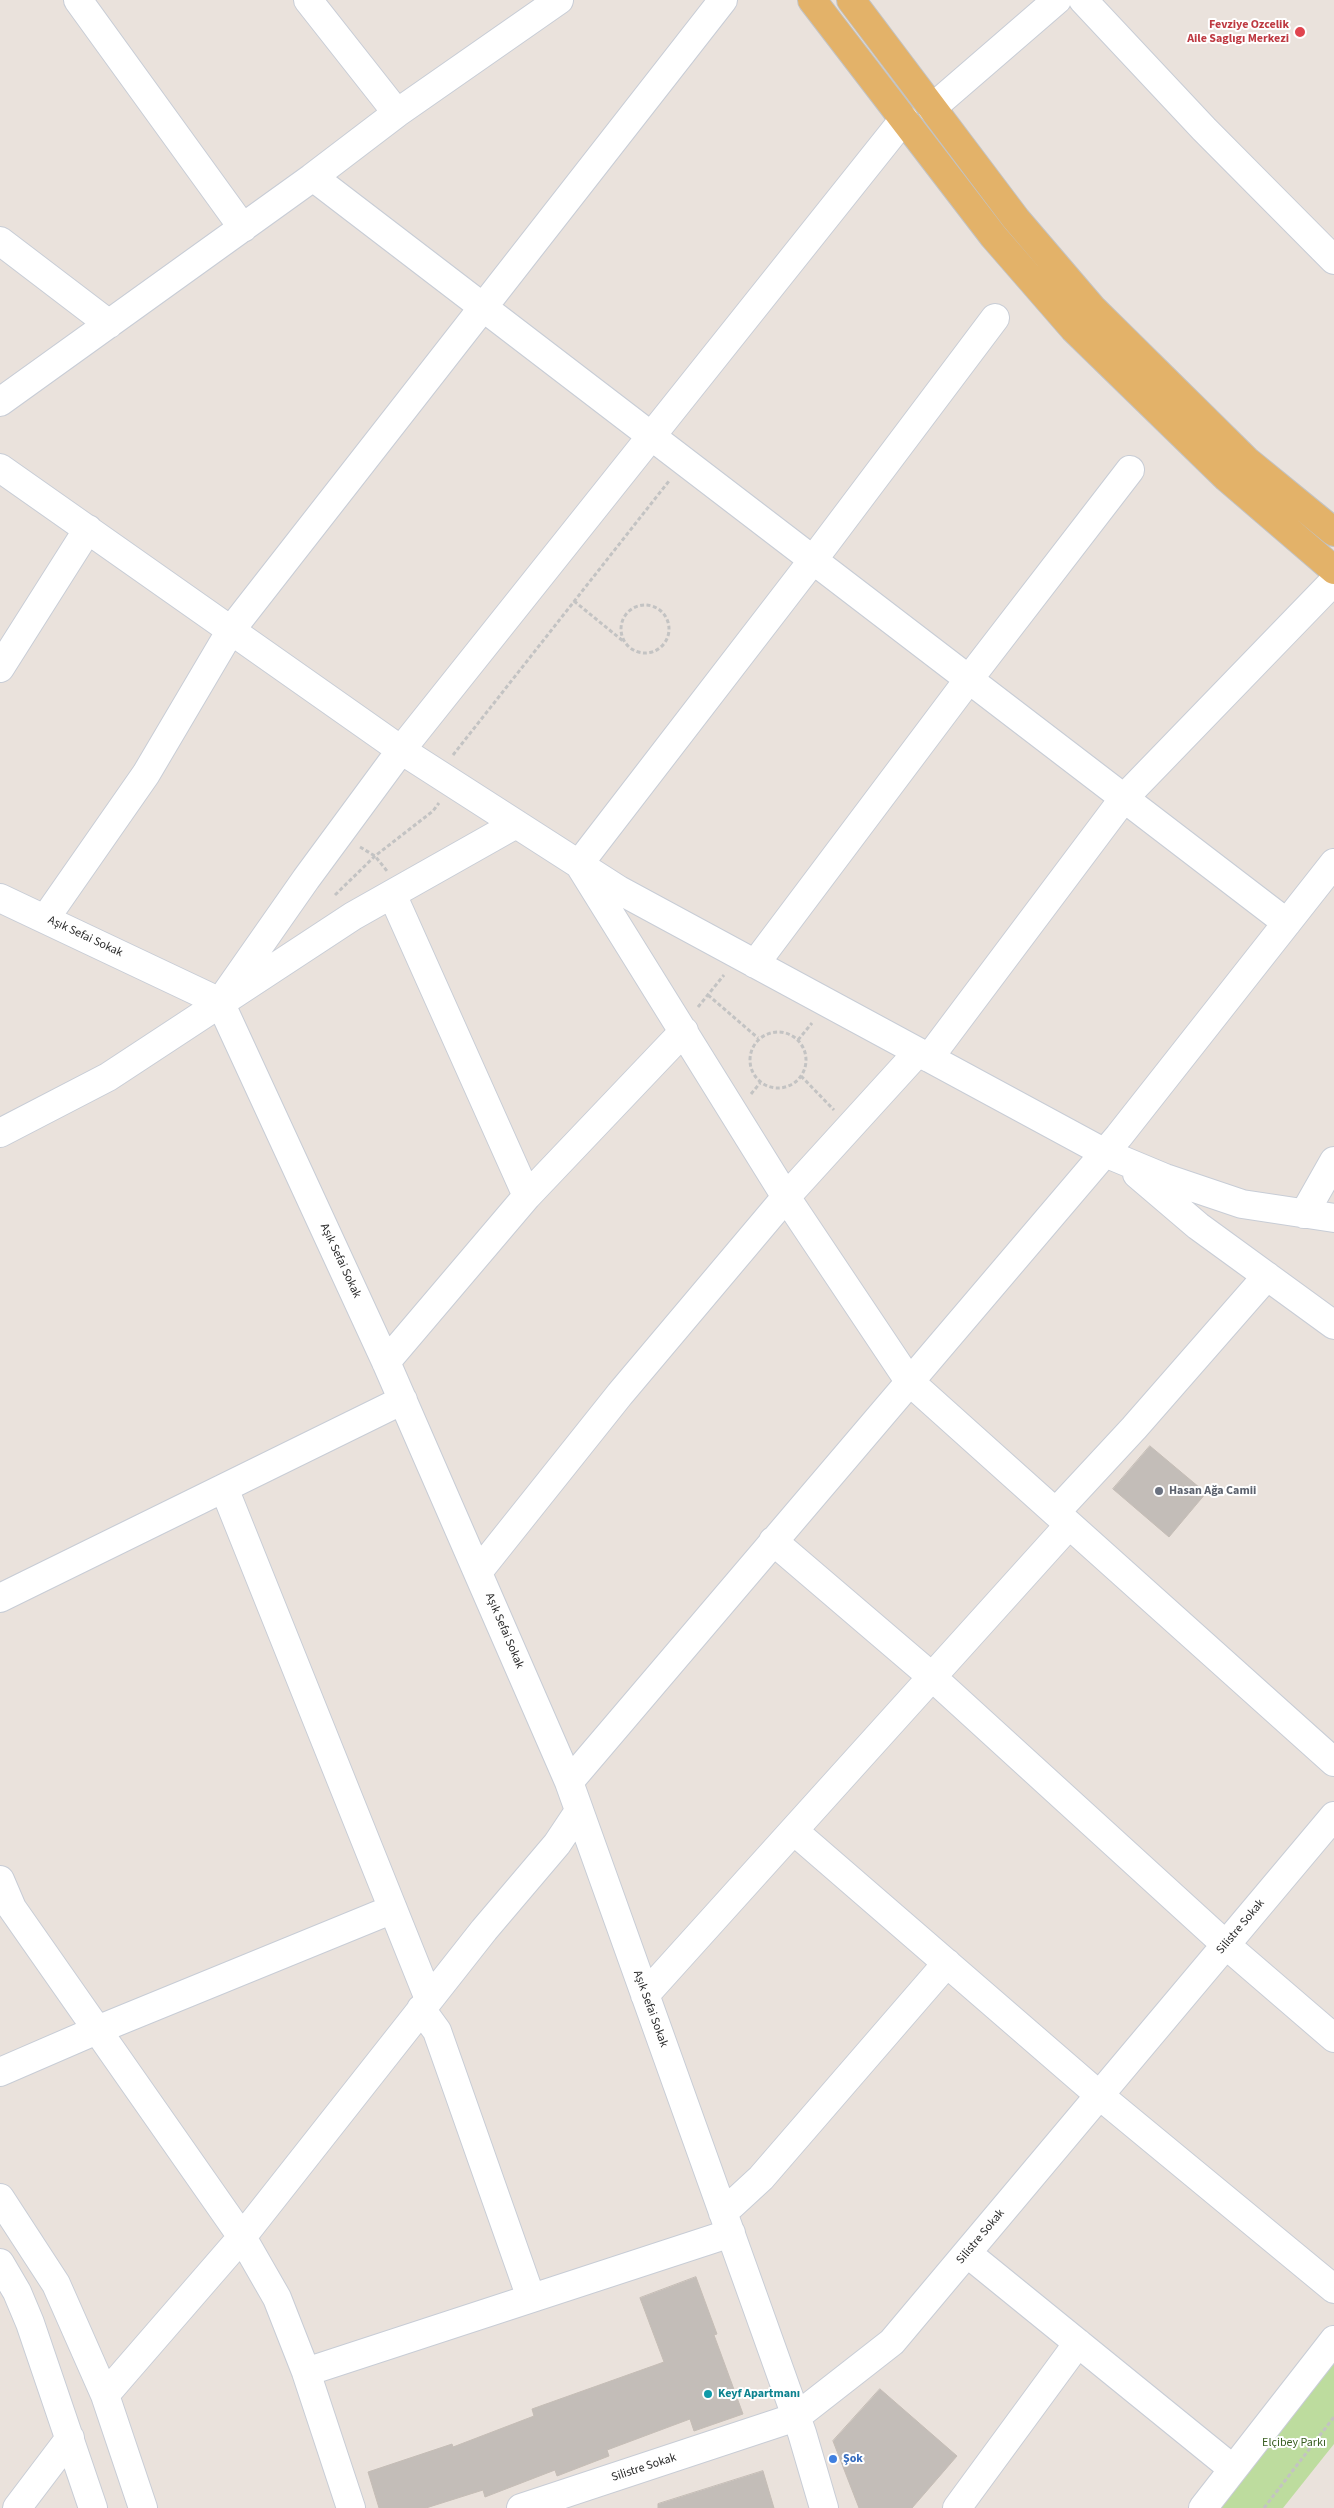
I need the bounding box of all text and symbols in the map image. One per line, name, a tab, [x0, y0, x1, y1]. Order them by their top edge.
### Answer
place label: Fevziye Ozcelik Aile Saglıgı Merkezi	[1187, 18, 1289, 46]
marker: Fevziye Ozcelik Aile Saglıgı Merkezi	[1293, 25, 1307, 39]
street label: Aşık Sefai Sokak	[45, 913, 125, 961]
street label: Aşık Sefai Sokak	[316, 1221, 364, 1301]
place label: Hasan Ağa Camii	[1169, 1484, 1256, 1498]
marker: Hasan Ağa Camii	[1153, 1485, 1165, 1497]
street label: Aşık Sefai Sokak	[482, 1591, 526, 1671]
street label: Silistre Sokak	[1214, 1897, 1268, 1957]
street label: Aşık Sefai Sokak	[629, 1969, 671, 2049]
street label: Silistre Sokak	[954, 2207, 1008, 2267]
place label: Keyf Apartmanı	[718, 2387, 800, 2401]
marker: Keyf Apartmanı	[702, 2388, 714, 2400]
park label: Elçibey Parkı	[1262, 2436, 1326, 2450]
street label: Silistre Sokak	[610, 2451, 678, 2485]
place label: Şok	[843, 2452, 863, 2466]
marker: Şok	[827, 2453, 839, 2465]

